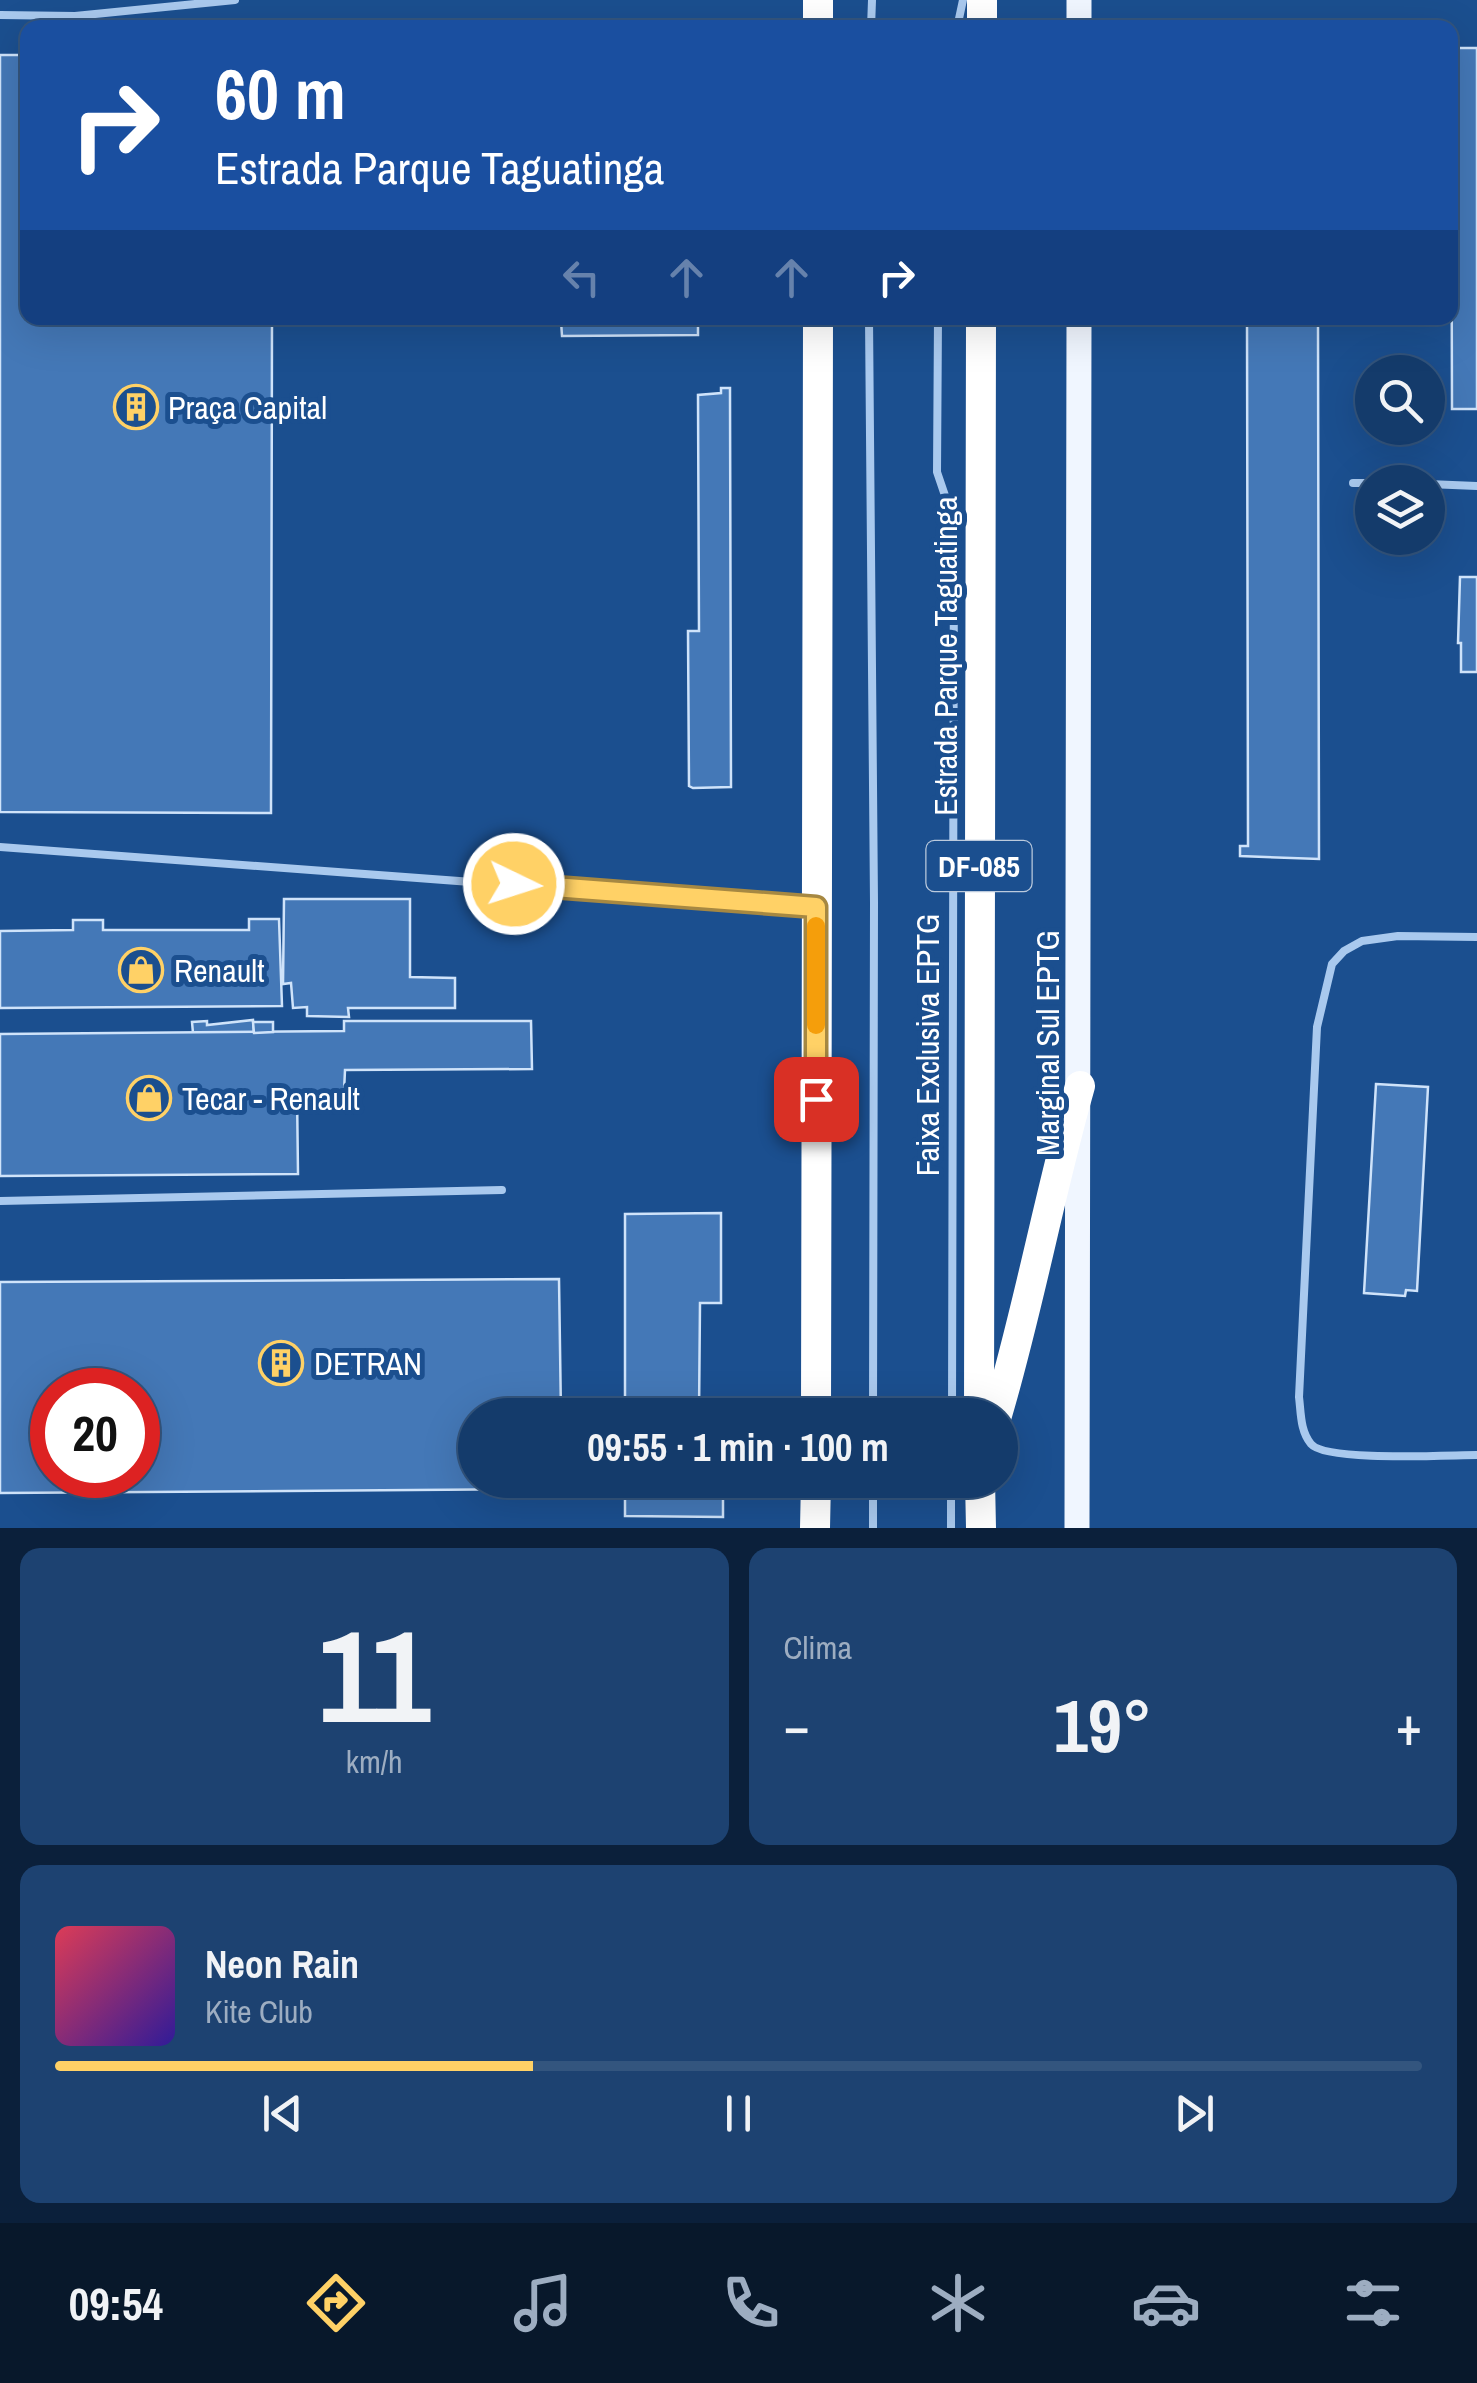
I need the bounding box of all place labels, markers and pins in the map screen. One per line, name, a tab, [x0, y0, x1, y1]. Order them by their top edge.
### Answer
building icon: Praça Capital	[113, 384, 159, 430]
place label: Praça Capital	[168, 386, 327, 429]
shop icon: Renault	[118, 947, 164, 993]
place label: Renault	[174, 949, 264, 992]
pin	[774, 1057, 859, 1142]
shop icon: Tecar - Renault	[126, 1075, 172, 1121]
place label: Tecar - Renault	[182, 1077, 360, 1120]
building icon: DETRAN	[258, 1340, 304, 1386]
place label: DETRAN	[314, 1342, 422, 1385]

